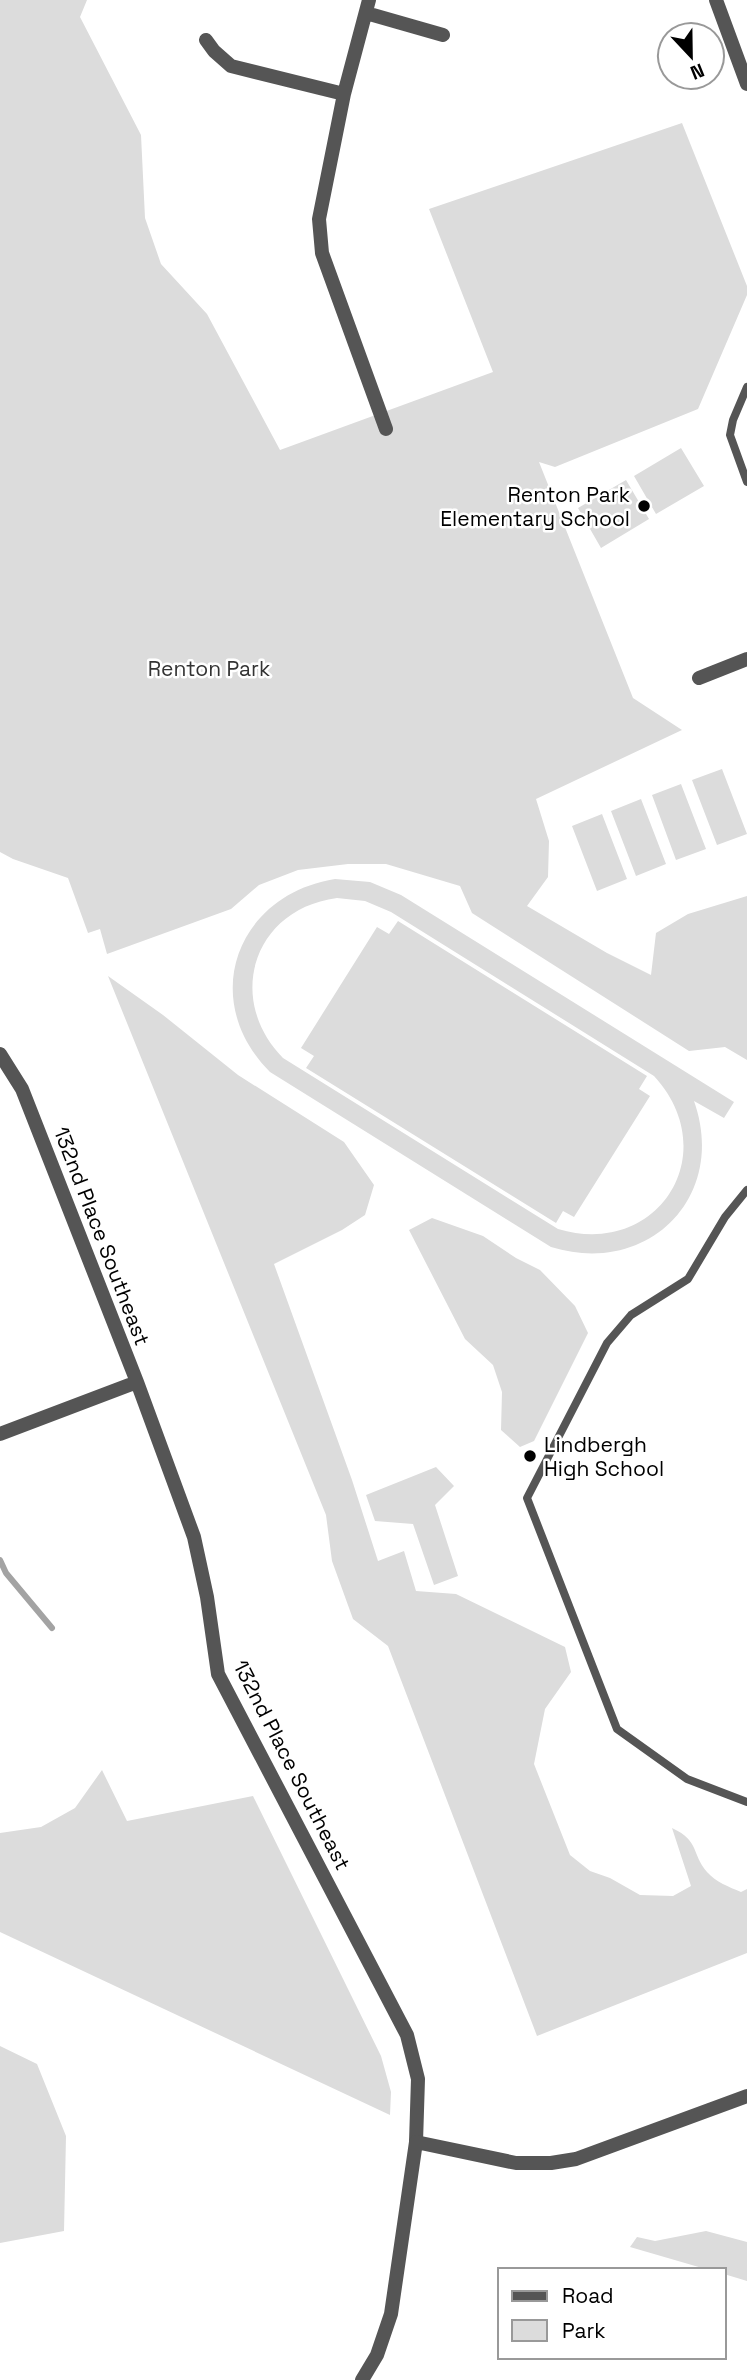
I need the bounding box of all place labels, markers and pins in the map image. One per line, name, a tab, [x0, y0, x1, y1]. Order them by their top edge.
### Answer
place label: Renton Park Elementary School	[440, 481, 630, 532]
marker: Renton Park Elementary School	[636, 498, 652, 514]
place label: Lindbergh High School	[544, 1431, 664, 1482]
marker: Lindbergh High School	[522, 1448, 538, 1464]

